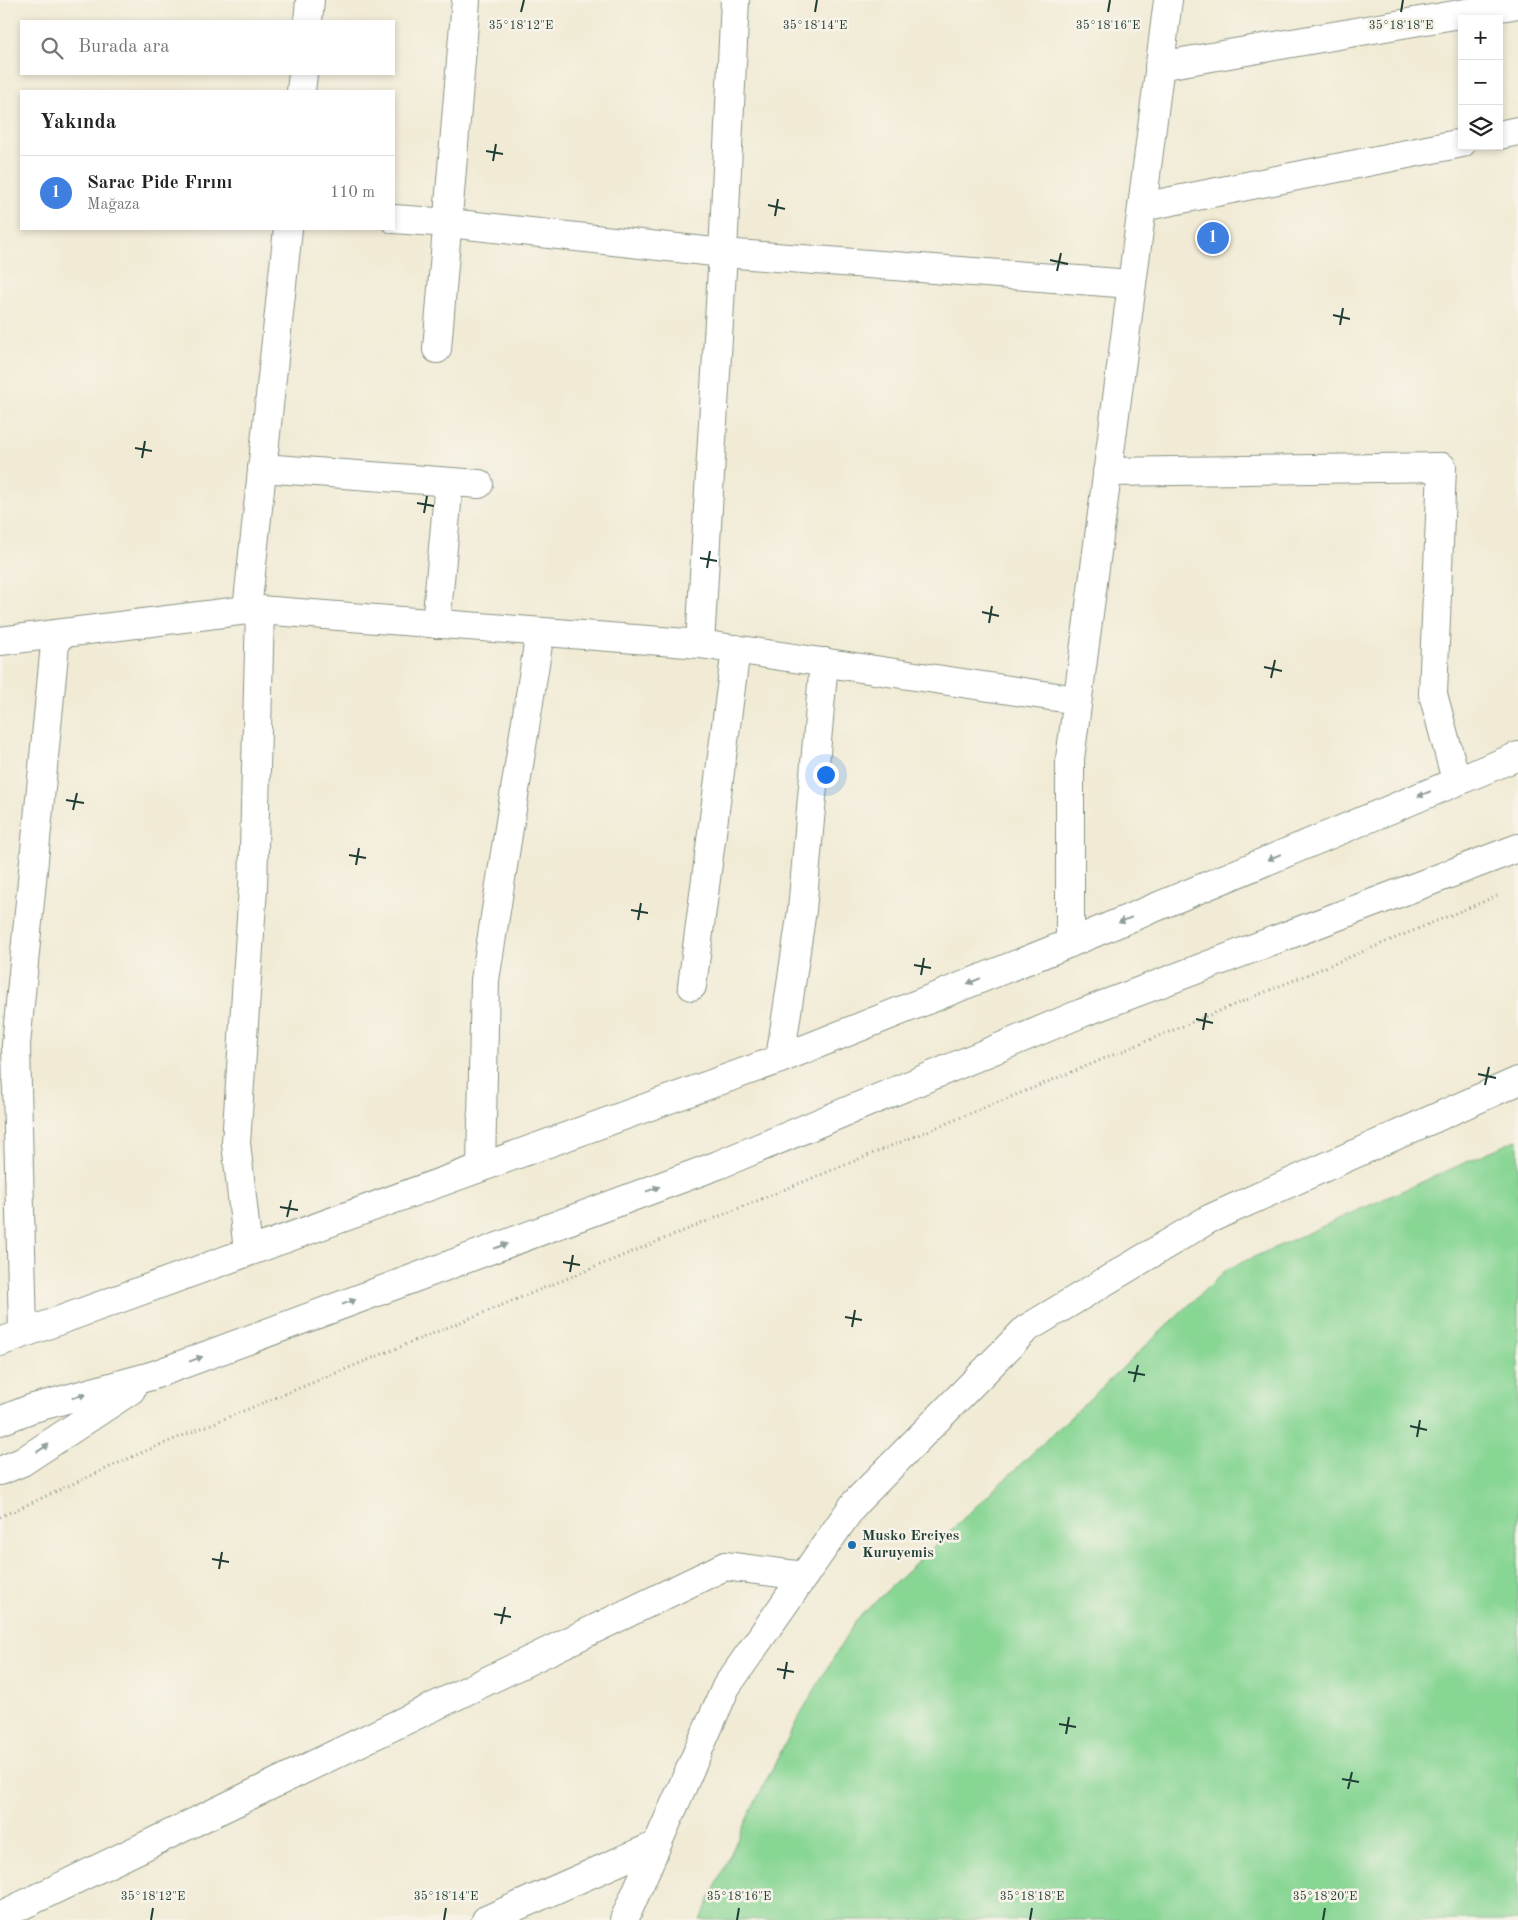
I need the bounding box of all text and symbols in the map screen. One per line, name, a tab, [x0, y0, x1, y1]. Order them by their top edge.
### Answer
map controls	[1458, 15, 1503, 150]
button: +	[1458, 15, 1503, 60]
text: 35°18'12"E	[489, 19, 553, 32]
text: 35°18'14"E	[783, 19, 847, 32]
text: 35°18'16"E	[1076, 19, 1140, 32]
text: 35°18'18"E	[1369, 19, 1433, 32]
search box	[20, 20, 395, 75]
icon: search	[38, 34, 66, 62]
text: Burada ara	[78, 38, 170, 57]
button: −	[1458, 60, 1503, 105]
button: layers	[1458, 105, 1503, 150]
text: Yakında	[40, 112, 116, 133]
text: Sarac Pide Fırını	[87, 174, 232, 193]
text: 1	[51, 185, 61, 201]
text: 110 m	[330, 185, 375, 201]
text: Mağaza	[87, 197, 140, 213]
pin: 1	[1197, 219, 1229, 257]
your location	[813, 762, 839, 788]
one-way arrow	[1417, 790, 1431, 798]
one-way arrow	[1267, 854, 1282, 861]
one-way arrow	[1118, 917, 1132, 925]
one-way arrow	[967, 978, 981, 986]
one-way arrow	[646, 1185, 661, 1193]
one-way arrow	[494, 1242, 509, 1250]
one-way arrow	[341, 1298, 356, 1306]
one-way arrow	[189, 1355, 204, 1362]
one-way arrow	[72, 1391, 87, 1399]
one-way arrow	[36, 1443, 50, 1453]
place label: Musko Erciyes Kuruyemis	[862, 1529, 959, 1561]
marker: Musko Erciyes Kuruyemis	[846, 1539, 858, 1551]
text: 35°18'12"E	[121, 1890, 185, 1903]
text: 35°18'14"E	[414, 1890, 478, 1903]
text: 35°18'16"E	[707, 1890, 771, 1903]
text: 35°18'18"E	[1000, 1890, 1064, 1903]
text: 35°18'20"E	[1293, 1890, 1357, 1903]

